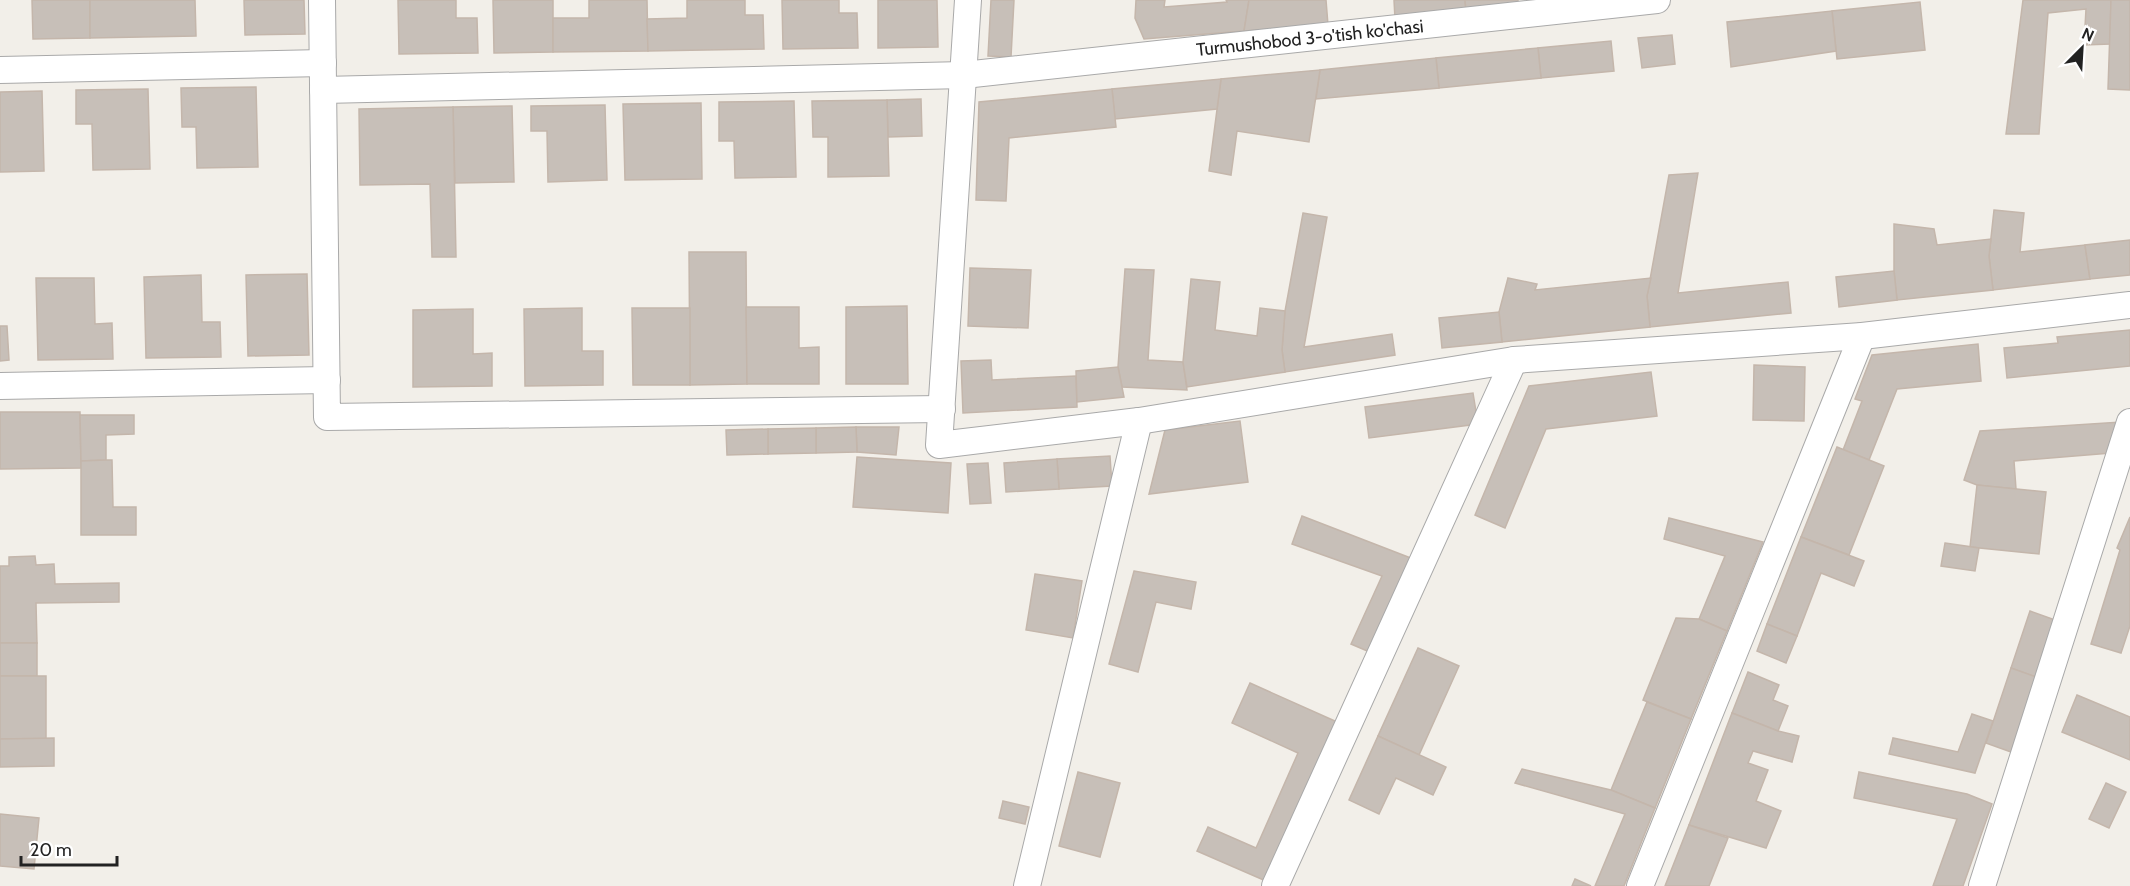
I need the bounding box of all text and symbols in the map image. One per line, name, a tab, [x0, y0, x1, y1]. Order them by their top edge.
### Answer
street label: Turmushobod 3-o'tish ko'chasi	[1195, 15, 1425, 61]
north arrow	[2052, 18, 2112, 78]
text: N	[2079, 24, 2097, 46]
scale bar	[21, 829, 117, 867]
text: 20 m	[30, 839, 72, 861]

